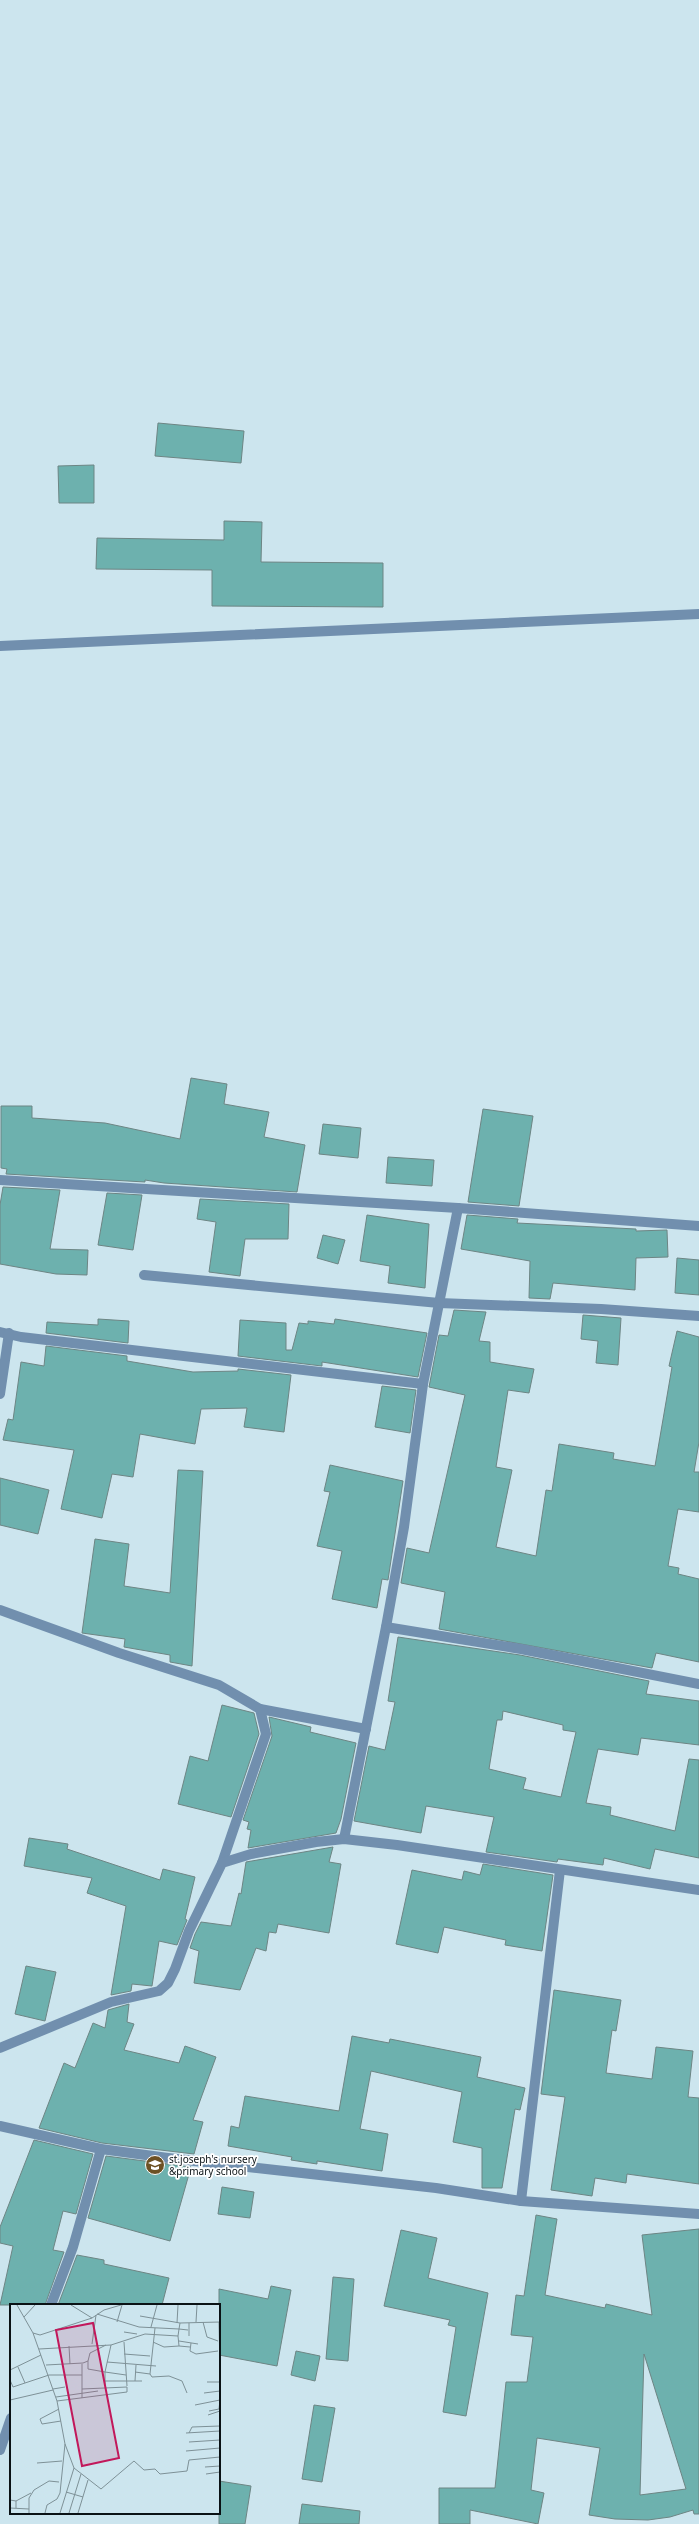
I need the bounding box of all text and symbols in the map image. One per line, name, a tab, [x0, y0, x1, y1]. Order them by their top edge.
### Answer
place label: st.joseph's nursery &primary school	[169, 2152, 258, 2178]
school or university icon: st.joseph's nursery &primary school	[144, 2154, 166, 2176]
inset map	[10, 2304, 220, 2514]

